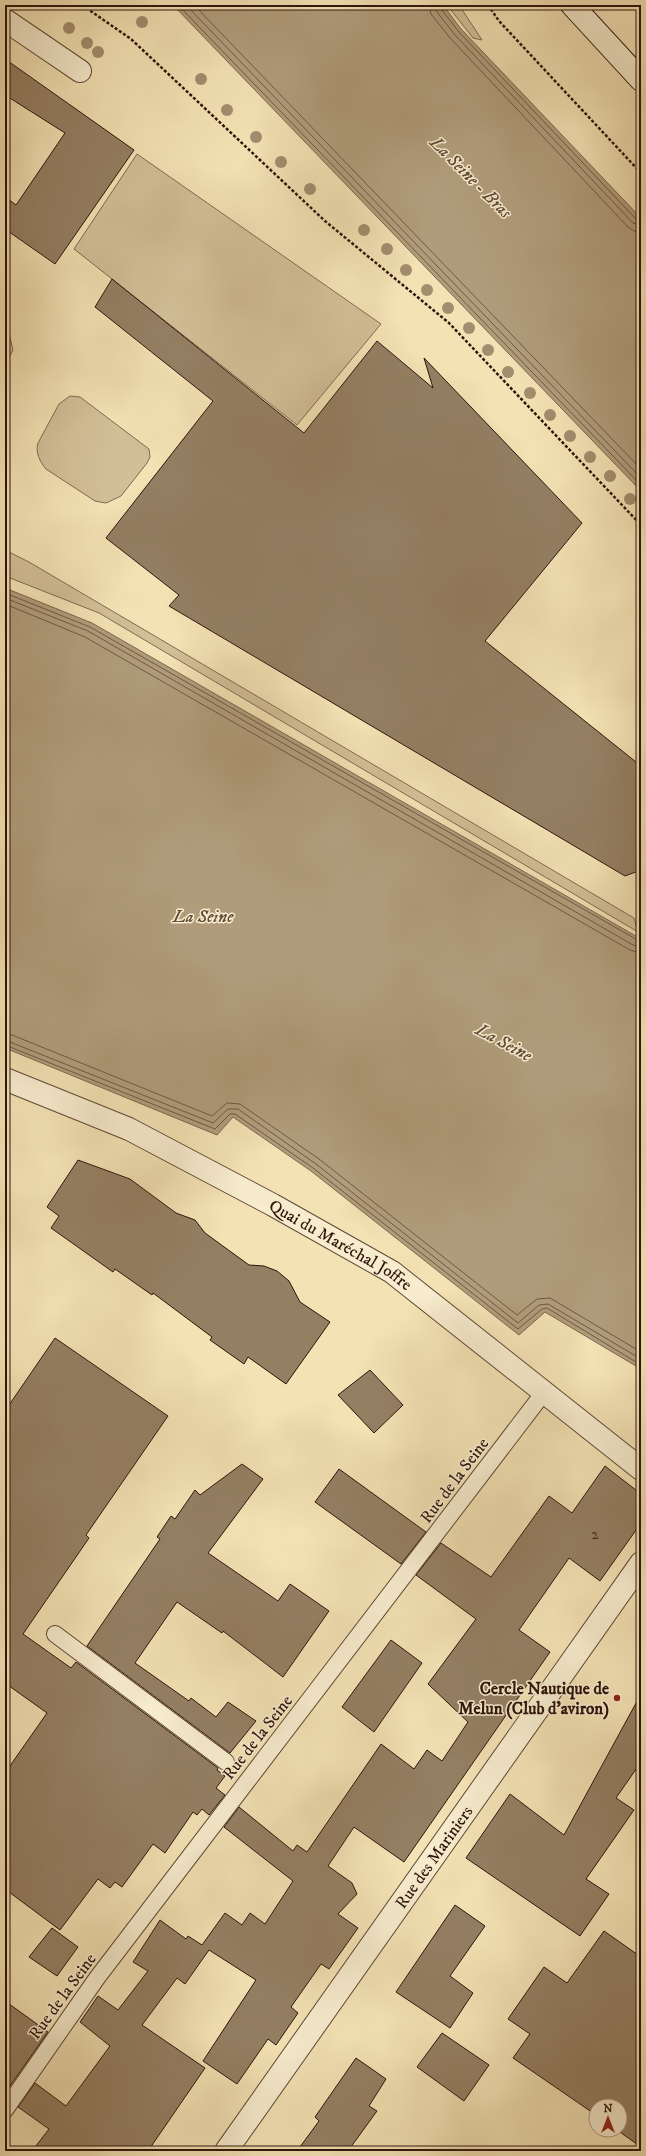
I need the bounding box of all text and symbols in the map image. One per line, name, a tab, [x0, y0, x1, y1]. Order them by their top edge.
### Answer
water label: La Seine - Bras	[424, 131, 516, 224]
water label: La Seine	[172, 906, 234, 928]
water label: La Seine	[471, 1018, 536, 1067]
street label: Quai du Maréchal Joffre	[265, 1195, 416, 1296]
street label: Rue de la Seine	[415, 1433, 494, 1528]
house number: 2	[591, 1525, 599, 1544]
place label: Cercle Nautique de Melun (Club d'aviron)	[458, 1678, 609, 1720]
street label: Rue de la Seine	[218, 1691, 298, 1784]
marker: Cercle Nautique de Melun (Club d'aviron)	[612, 1693, 622, 1703]
street label: Rue des Mariniers	[391, 1801, 478, 1913]
street label: Rue de la Seine	[24, 1949, 102, 2044]
north arrow	[588, 2098, 628, 2138]
text: N	[603, 2102, 613, 2116]

